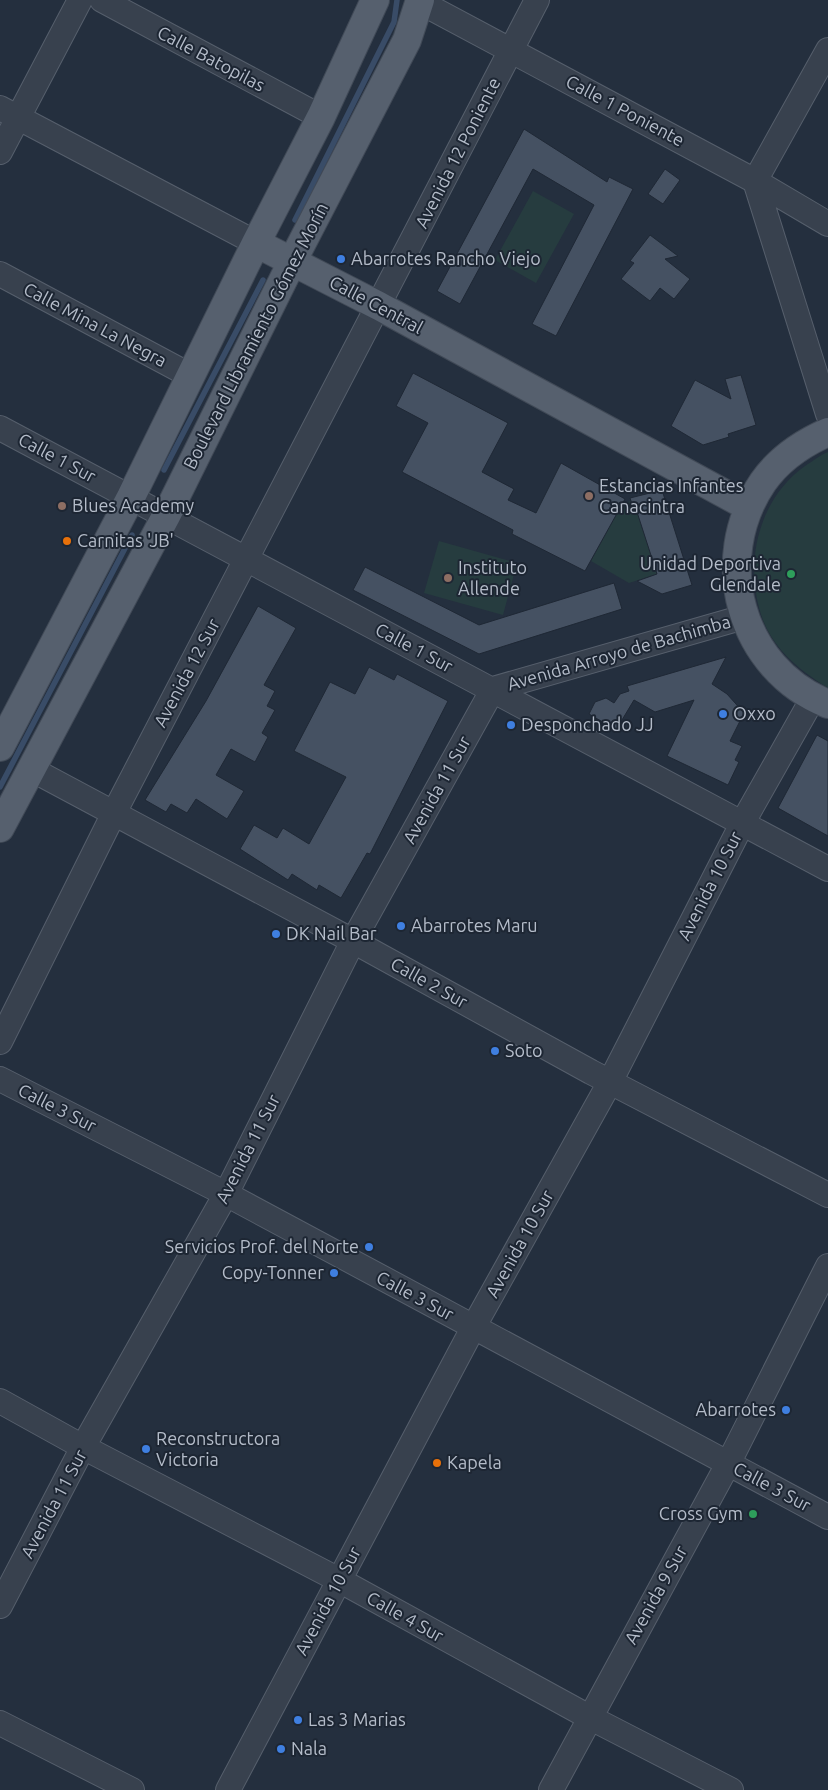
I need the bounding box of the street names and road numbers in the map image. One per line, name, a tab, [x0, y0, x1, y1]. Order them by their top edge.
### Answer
street label: Calle Batopilas	[154, 21, 269, 95]
street label: Calle 1 Poniente	[563, 71, 688, 150]
street label: Avenida 12 Poniente	[410, 74, 504, 231]
street label: Boulevard Libramiento Gómez Morín	[179, 199, 331, 472]
street label: Calle Central	[326, 271, 427, 337]
street label: Calle Mina La Negra	[20, 278, 170, 370]
street label: Calle 1 Sur	[15, 428, 100, 486]
street label: Avenida Arroyo de Bachimba	[505, 611, 733, 694]
street label: Avenida 12 Sur	[149, 615, 223, 730]
street label: Calle 1 Sur	[372, 618, 457, 676]
street label: Avenida 11 Sur	[398, 732, 474, 847]
street label: Avenida 10 Sur	[673, 828, 745, 943]
street label: Calle 2 Sur	[388, 953, 471, 1011]
street label: Calle 3 Sur	[15, 1079, 100, 1135]
street label: Avenida 11 Sur	[211, 1091, 283, 1206]
street label: Avenida 10 Sur	[481, 1186, 557, 1301]
street label: Calle 3 Sur	[373, 1266, 458, 1324]
street label: Avenida 11 Sur	[16, 1446, 90, 1561]
street label: Calle 3 Sur	[730, 1457, 815, 1515]
street label: Avenida 9 Sur	[620, 1542, 691, 1647]
street label: Avenida 10 Sur	[290, 1543, 364, 1658]
street label: Calle 4 Sur	[364, 1587, 447, 1645]

